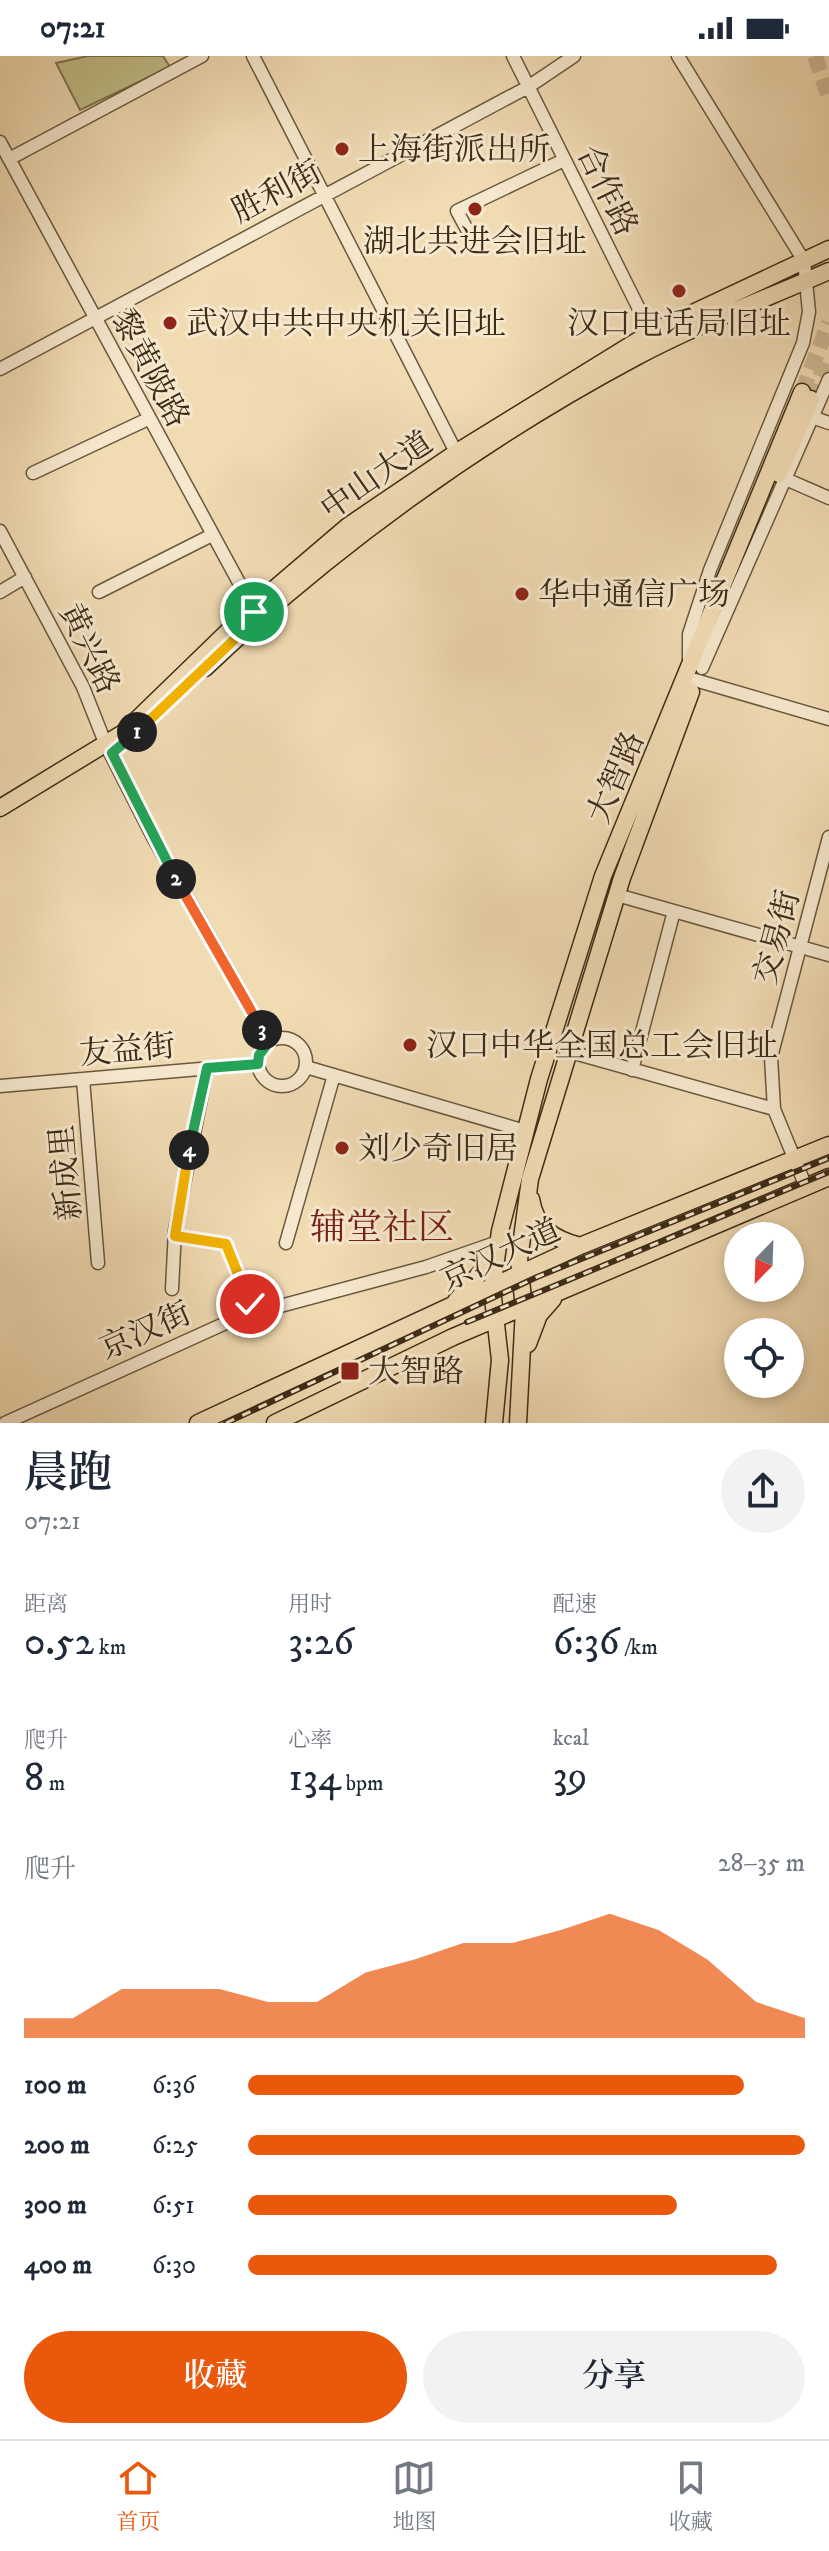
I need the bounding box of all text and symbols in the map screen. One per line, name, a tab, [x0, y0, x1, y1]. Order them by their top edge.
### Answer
text: 07:21	[40, 10, 106, 47]
place label: 上海街派出所	[358, 131, 550, 171]
street label: 合作路	[567, 139, 645, 243]
marker: 上海街派出所	[333, 140, 351, 158]
street label: 胜利街	[225, 153, 329, 233]
marker: 湖北共进会旧址	[466, 200, 484, 218]
place label: 湖北共进会旧址	[363, 223, 587, 263]
marker: 汉口电话局旧址	[670, 282, 688, 300]
street label: 黎黄陂路	[102, 303, 197, 435]
place label: 武汉中共中央机关旧址	[186, 305, 506, 345]
place label: 汉口电话局旧址	[567, 305, 791, 345]
marker: 武汉中共中央机关旧址	[161, 314, 179, 332]
street label: 中山大道	[313, 424, 441, 530]
place label: 华中通信广场	[538, 576, 730, 616]
pin	[220, 578, 288, 646]
marker: 华中通信广场	[513, 585, 531, 603]
icon: arrive	[232, 590, 276, 634]
street label: 黄兴路	[49, 597, 127, 701]
pin: 1	[117, 712, 157, 752]
text: 1	[133, 718, 141, 745]
street label: 大智路	[580, 726, 654, 830]
pin: 2	[156, 859, 196, 899]
text: 2	[171, 865, 181, 892]
street label: 交易街	[746, 886, 810, 989]
pin: 3	[242, 1010, 282, 1050]
text: 3	[258, 1016, 266, 1043]
street label: 友益街	[78, 1027, 177, 1075]
place label: 汉口中华全国总工会旧址	[426, 1027, 778, 1067]
marker: 汉口中华全国总工会旧址	[401, 1036, 419, 1054]
street label: 新成里	[43, 1123, 91, 1222]
pin: 4	[169, 1130, 209, 1170]
place label: 刘少奇旧居	[358, 1130, 518, 1170]
text: 4	[183, 1136, 195, 1163]
marker: 刘少奇旧居	[333, 1139, 351, 1157]
district label: 辅堂社区	[310, 1206, 454, 1251]
street label: 京汉大道	[434, 1211, 567, 1301]
north arrow	[724, 1222, 804, 1302]
map controls	[724, 1222, 804, 1398]
pin	[216, 1270, 284, 1338]
icon: check	[228, 1282, 272, 1326]
street label: 京汉街	[94, 1294, 198, 1370]
button: locate	[724, 1318, 804, 1398]
place label: 大智路	[368, 1353, 464, 1393]
marker: 大智路	[339, 1360, 361, 1382]
text: 晨跑	[24, 1447, 112, 1502]
button: share	[721, 1449, 805, 1533]
text: 07:21	[24, 1505, 81, 1538]
text: 距离	[24, 1591, 68, 1618]
text: 用时	[288, 1591, 332, 1618]
text: 配速	[553, 1591, 597, 1618]
text: 0.52	[24, 1618, 94, 1668]
text: 3:26	[288, 1618, 354, 1668]
text: 6:36	[553, 1618, 620, 1668]
text: km	[94, 1634, 126, 1661]
text: /km	[620, 1634, 658, 1661]
text: kcal	[553, 1725, 589, 1752]
text: 爬升	[24, 1727, 68, 1754]
text: 心率	[288, 1727, 332, 1754]
text: 39	[553, 1752, 588, 1802]
text: 8	[24, 1754, 44, 1804]
text: 134	[288, 1754, 341, 1804]
text: m	[44, 1770, 65, 1797]
text: bpm	[341, 1770, 384, 1797]
text: 28–35 m	[718, 1847, 805, 1880]
text: 爬升	[24, 1853, 76, 1886]
text: 100 m	[24, 2069, 87, 2102]
text: 6:36	[152, 2069, 196, 2102]
text: 200 m	[24, 2129, 90, 2162]
text: 6:25	[152, 2129, 198, 2162]
text: 300 m	[24, 2189, 87, 2222]
text: 6:51	[152, 2189, 195, 2222]
text: 400 m	[24, 2249, 92, 2282]
text: 6:30	[152, 2249, 196, 2282]
button: 收藏	[24, 2331, 407, 2423]
button: 分享	[423, 2331, 805, 2423]
tab: 首页	[116, 2456, 160, 2536]
tab: 地图	[392, 2456, 437, 2536]
tab: 收藏	[669, 2456, 713, 2536]

